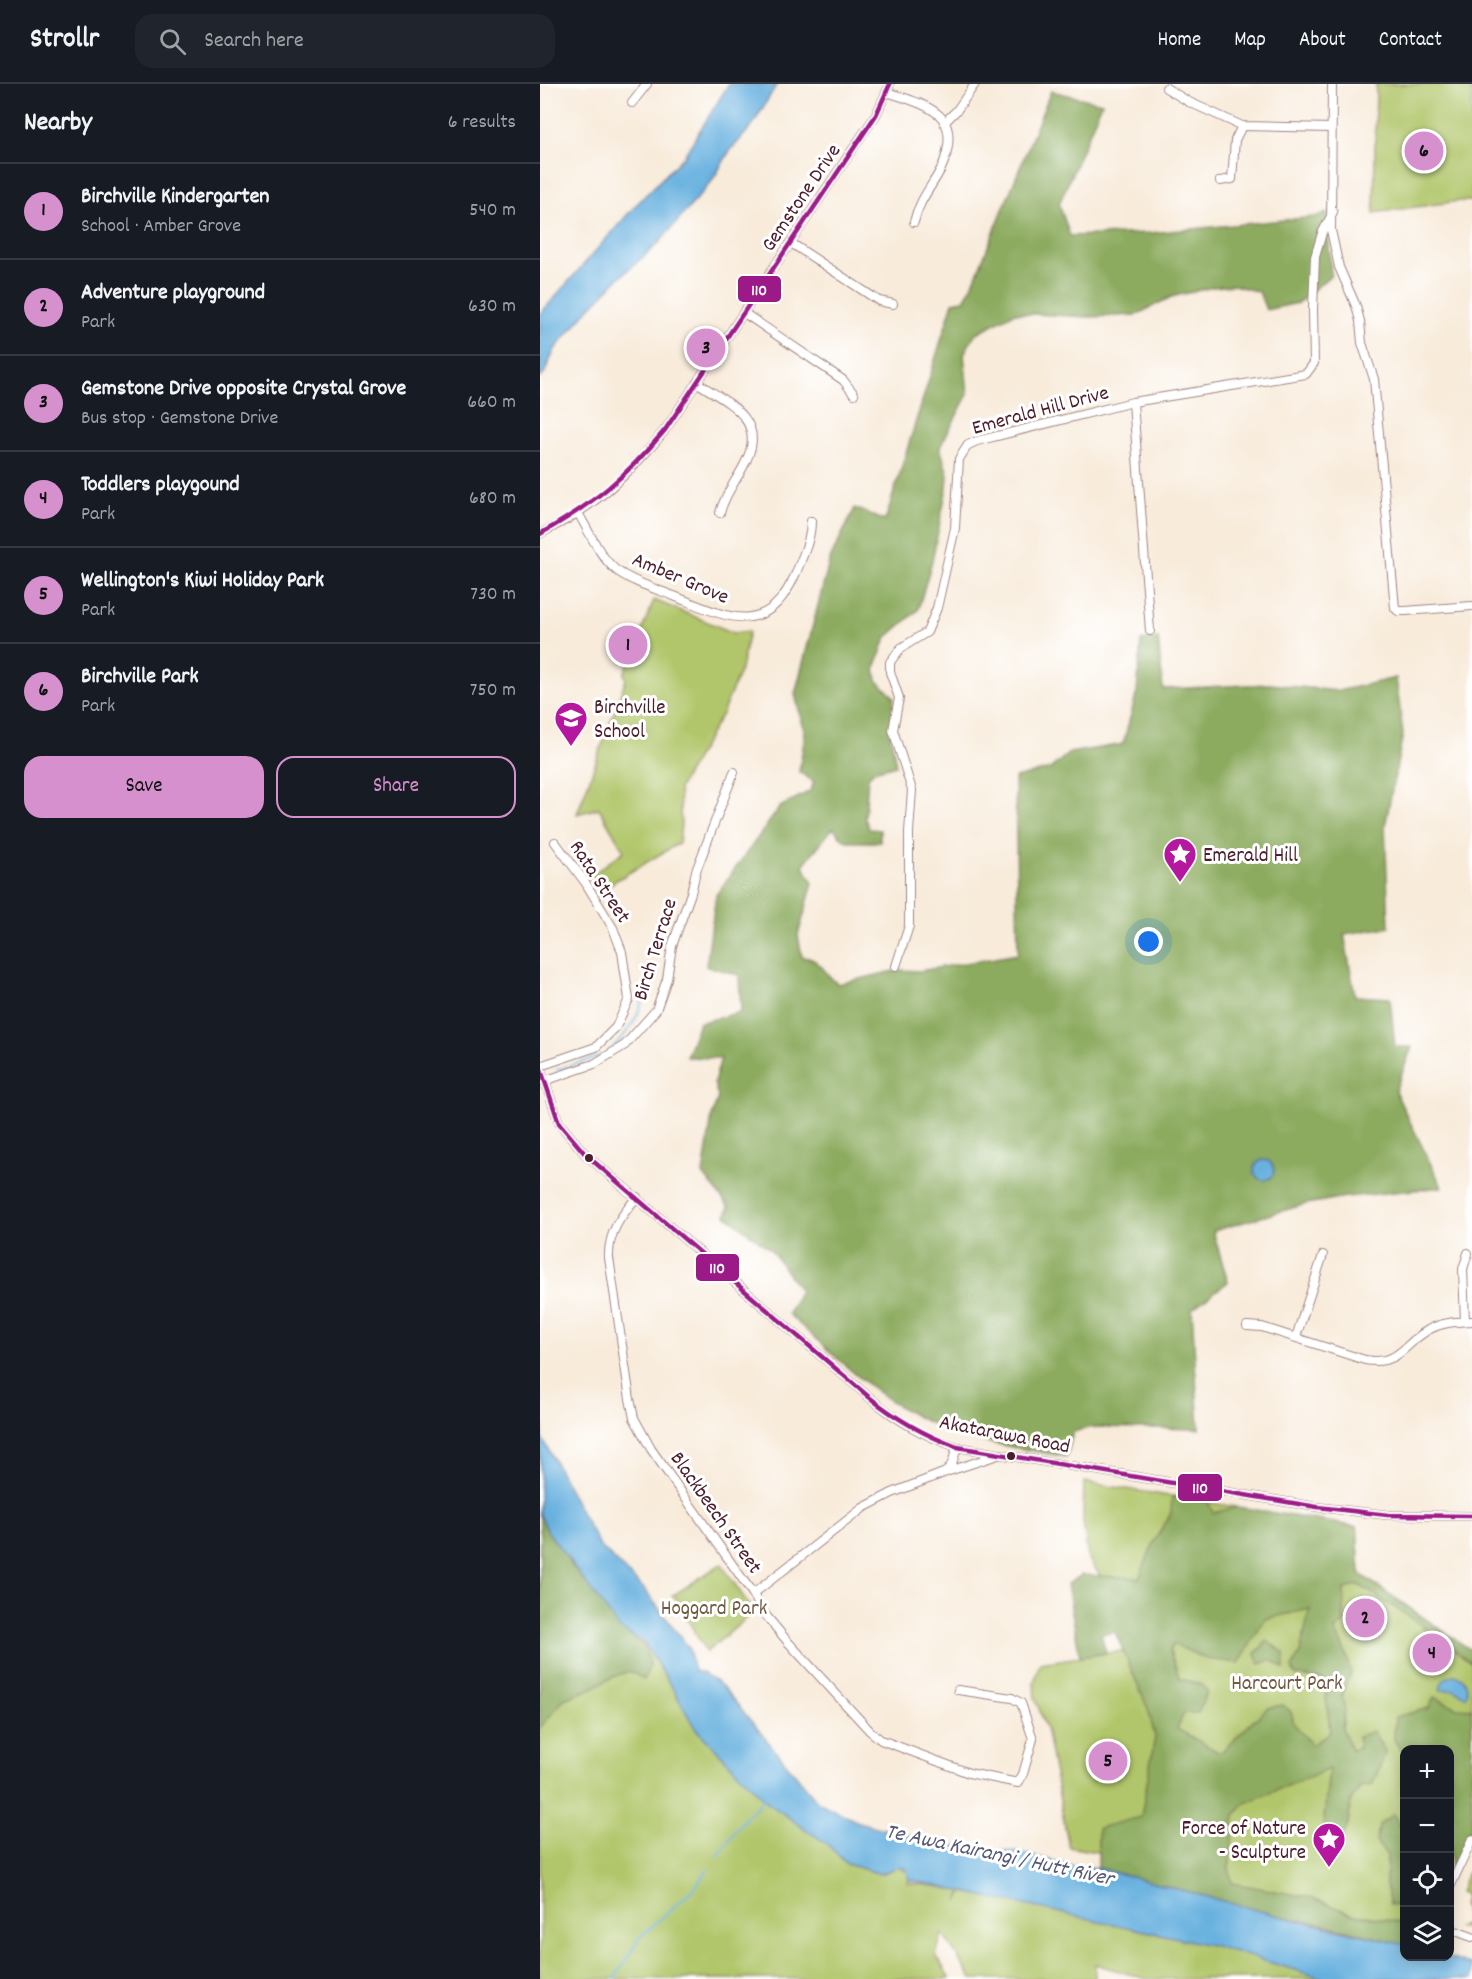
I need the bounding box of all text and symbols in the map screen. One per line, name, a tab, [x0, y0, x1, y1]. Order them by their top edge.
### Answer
search box	[135, 14, 555, 68]
text: Strollr	[30, 21, 99, 61]
icon: search	[156, 25, 189, 58]
text: Search here	[204, 26, 304, 57]
text: Home	[1157, 26, 1201, 56]
text: Map	[1234, 26, 1266, 56]
text: About	[1299, 26, 1346, 56]
text: Contact	[1379, 26, 1442, 56]
text: Nearby	[24, 105, 92, 142]
text: 6 results	[448, 109, 516, 137]
pin: 6	[1404, 128, 1444, 174]
street label: Gemstone Drive	[755, 139, 850, 259]
text: Birchville Kindergarten	[81, 182, 270, 213]
text: 1	[41, 197, 46, 225]
text: 540 m	[469, 197, 516, 225]
text: School · Amber Grove	[81, 213, 241, 241]
line badge: 110	[737, 275, 782, 303]
text: Adventure playground	[81, 278, 265, 309]
text: 110	[751, 280, 767, 303]
text: 2	[39, 293, 48, 321]
text: 630 m	[468, 293, 516, 321]
text: Park	[81, 309, 115, 337]
pin: 3	[686, 326, 726, 370]
text: Gemstone Drive opposite Crystal Grove	[81, 374, 406, 405]
street label: Emerald Hill Drive	[969, 379, 1112, 445]
text: 3	[39, 389, 48, 417]
text: 660 m	[467, 389, 516, 417]
text: Bus stop · Gemstone Drive	[81, 405, 278, 433]
text: Toddlers playgound	[81, 470, 240, 501]
text: 4	[39, 485, 48, 513]
text: 680 m	[469, 485, 516, 513]
text: Park	[81, 501, 115, 529]
street label: Amber Grove	[627, 546, 733, 614]
text: Wellington's Kiwi Holiday Park	[81, 566, 324, 597]
text: 5	[39, 581, 48, 609]
text: 730 m	[470, 581, 516, 609]
text: Park	[81, 597, 115, 625]
pin: 1	[608, 622, 647, 668]
text: Birchville Park	[81, 662, 198, 693]
text: 6	[39, 677, 48, 705]
text: 750 m	[470, 677, 516, 705]
text: Park	[81, 693, 115, 721]
place label: Birchville School	[594, 694, 665, 748]
school or university icon: Birchville School	[553, 700, 589, 747]
button: Save	[24, 756, 264, 818]
button: Share	[276, 756, 516, 818]
street label: Rata Street	[560, 835, 637, 930]
place icon: Emerald Hill	[1162, 836, 1198, 883]
place label: Emerald Hill	[1203, 842, 1298, 872]
street label: Birch Terrace	[627, 895, 687, 1005]
your location	[1134, 927, 1163, 956]
unlabelled marker	[583, 1152, 595, 1164]
line badge: 110	[695, 1253, 740, 1282]
text: 110	[709, 1258, 725, 1281]
street label: Akatarawa Road	[936, 1409, 1072, 1463]
street label: Blackbeech Street	[661, 1446, 768, 1581]
unlabelled marker	[1005, 1450, 1017, 1462]
line badge: 110	[1177, 1473, 1223, 1502]
text: 110	[1192, 1478, 1208, 1501]
park label: Hoggard Park	[661, 1595, 767, 1625]
pin: 2	[1346, 1596, 1384, 1640]
pin: 4	[1412, 1630, 1452, 1676]
park label: Harcourt Park	[1231, 1670, 1343, 1700]
pin: 5	[1088, 1738, 1128, 1784]
map controls	[1400, 1745, 1454, 1961]
button: +	[1400, 1745, 1454, 1799]
button: −	[1400, 1799, 1454, 1853]
place label: Force of Nature - Sculpture	[1181, 1815, 1306, 1869]
water label: Te Awa Kairangi / Hutt River	[883, 1817, 1119, 1896]
place icon: Force of Nature - Sculpture	[1311, 1821, 1347, 1868]
button: locate	[1400, 1853, 1454, 1907]
button: layers	[1400, 1907, 1454, 1961]

